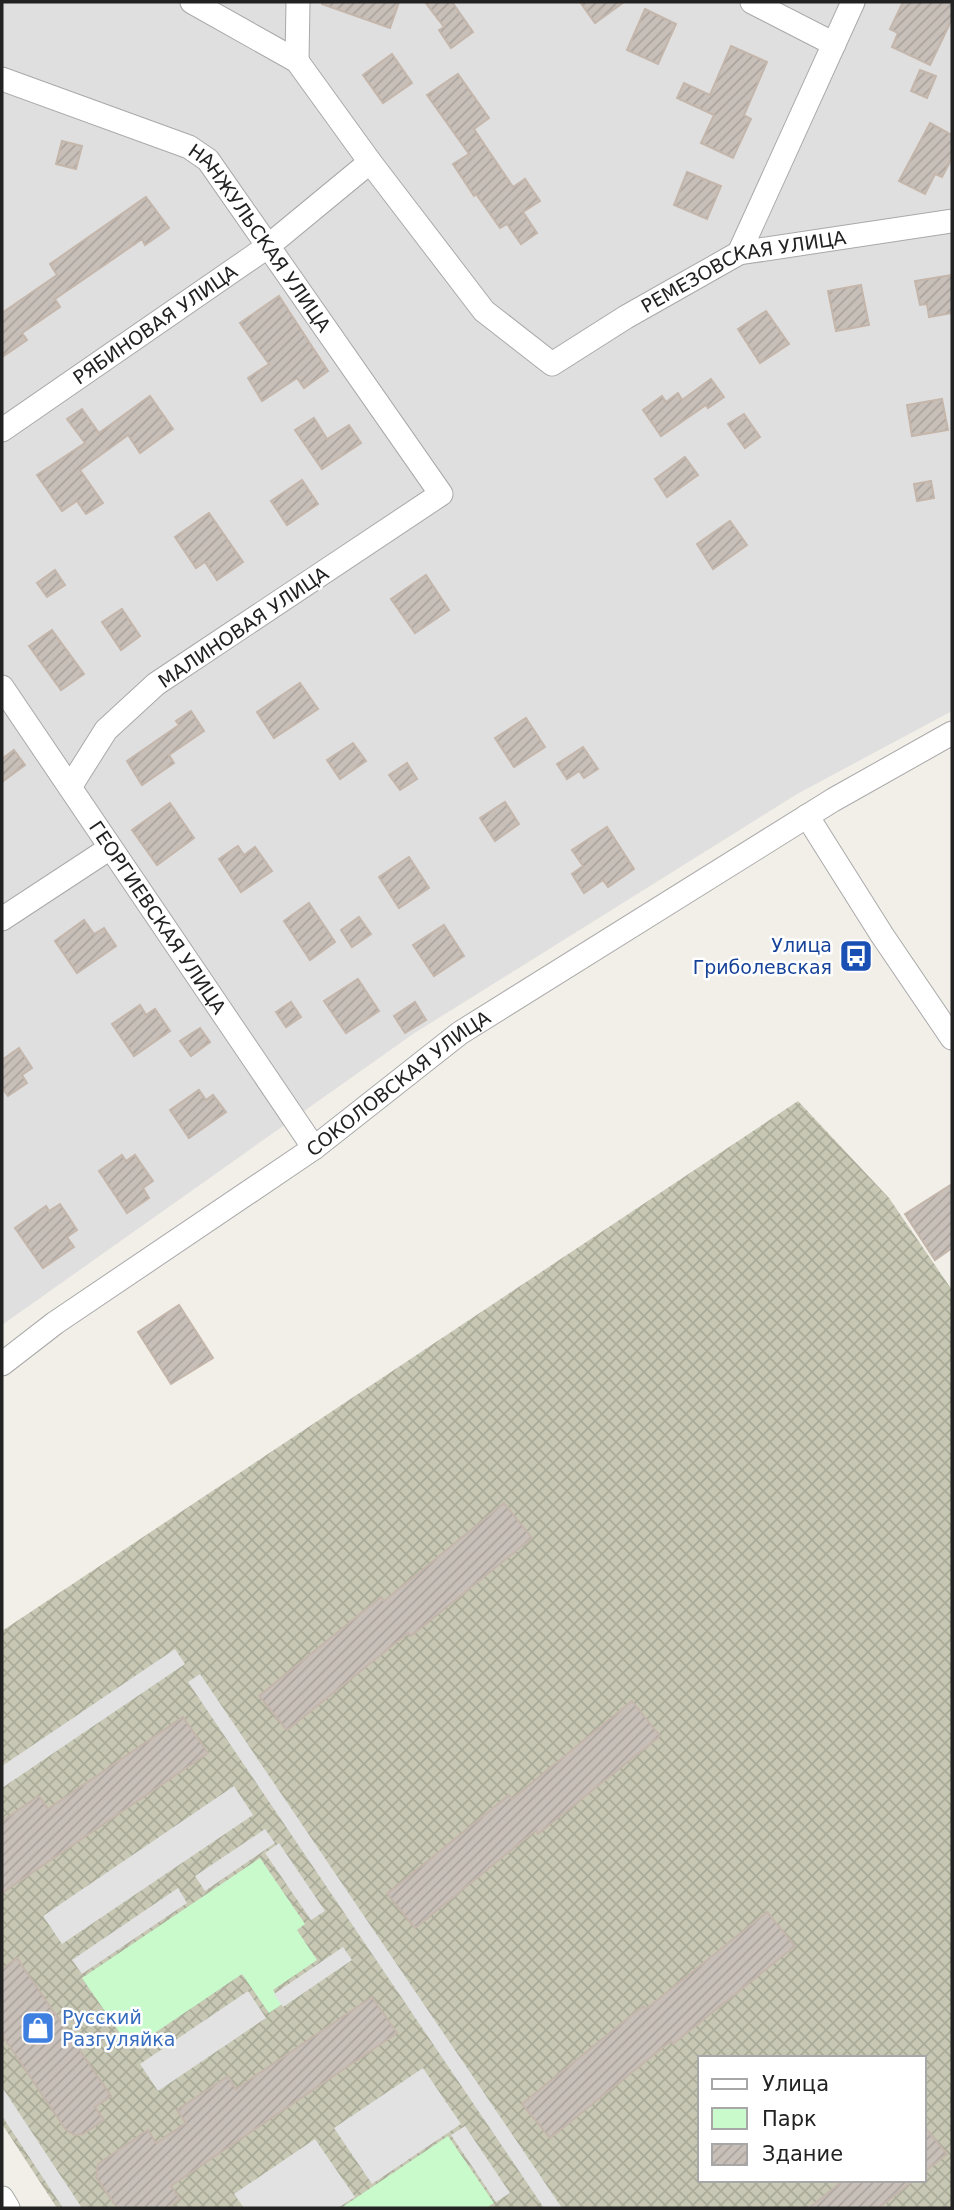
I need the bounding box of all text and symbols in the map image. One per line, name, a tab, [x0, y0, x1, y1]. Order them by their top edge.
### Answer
street label: НАНЖУЛЬСКАЯ УЛИЦА	[185, 139, 335, 336]
street label: РЕМЕЗОВСКАЯ УЛИЦА	[637, 226, 848, 317]
street label: РЯБИНОВАЯ УЛИЦА	[69, 260, 241, 389]
street label: МАЛИНОВАЯ УЛИЦА	[154, 562, 332, 692]
street label: ГЕОРГИЕВСКАЯ УЛИЦА	[85, 817, 231, 1018]
place label: Улица Гриболевская	[693, 934, 832, 978]
bus stop icon: Улица Гриболевская	[837, 937, 875, 975]
street label: СОКОЛОВСКАЯ УЛИЦА	[302, 1006, 494, 1161]
place label: Русский Разгуляйка	[62, 2006, 175, 2050]
shop icon: Русский Разгуляйка	[19, 2009, 57, 2047]
legend	[698, 2056, 926, 2182]
text: Улица	[762, 2072, 829, 2096]
text: Парк	[762, 2107, 817, 2131]
text: Здание	[762, 2142, 843, 2166]

